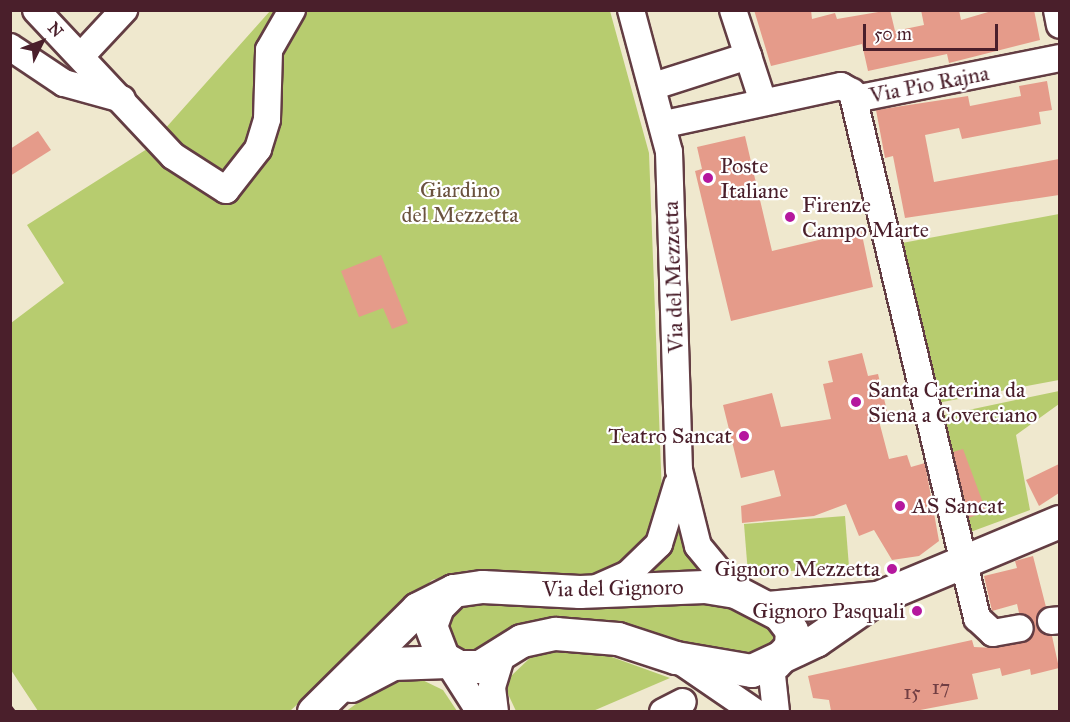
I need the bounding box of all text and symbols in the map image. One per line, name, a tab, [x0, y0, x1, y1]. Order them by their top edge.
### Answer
north arrow	[12, 12, 72, 72]
scale bar	[866, 12, 1001, 50]
text: N	[44, 18, 67, 41]
text: 50 m	[874, 23, 912, 45]
street label: Via Pio Rajna	[867, 59, 991, 109]
place label: Poste Italiane	[720, 152, 788, 204]
marker: Poste Italiane	[701, 171, 715, 185]
park label: Giardino del Mezzetta	[402, 176, 518, 228]
place label: Firenze Campo Marte	[802, 191, 929, 242]
street label: Via del Mezzetta	[657, 200, 689, 354]
marker: Firenze Campo Marte	[783, 210, 797, 224]
place label: Santa Caterina da Siena a Coverciano	[868, 376, 1037, 428]
marker: Santa Caterina da Siena a Coverciano	[849, 395, 863, 409]
place label: Teatro Sancat	[608, 423, 732, 449]
marker: Teatro Sancat	[737, 429, 751, 443]
place label: AS Sancat	[912, 493, 1004, 519]
marker: AS Sancat	[893, 499, 907, 513]
place label: Gignoro Mezzetta	[714, 556, 880, 582]
marker: Gignoro Mezzetta	[885, 562, 899, 576]
street label: Via del Gignoro	[542, 574, 684, 602]
place label: Gignoro Pasquali	[752, 598, 905, 624]
marker: Gignoro Pasquali	[910, 604, 924, 618]
house number: 17	[932, 675, 950, 699]
house number: 15	[903, 680, 921, 704]

